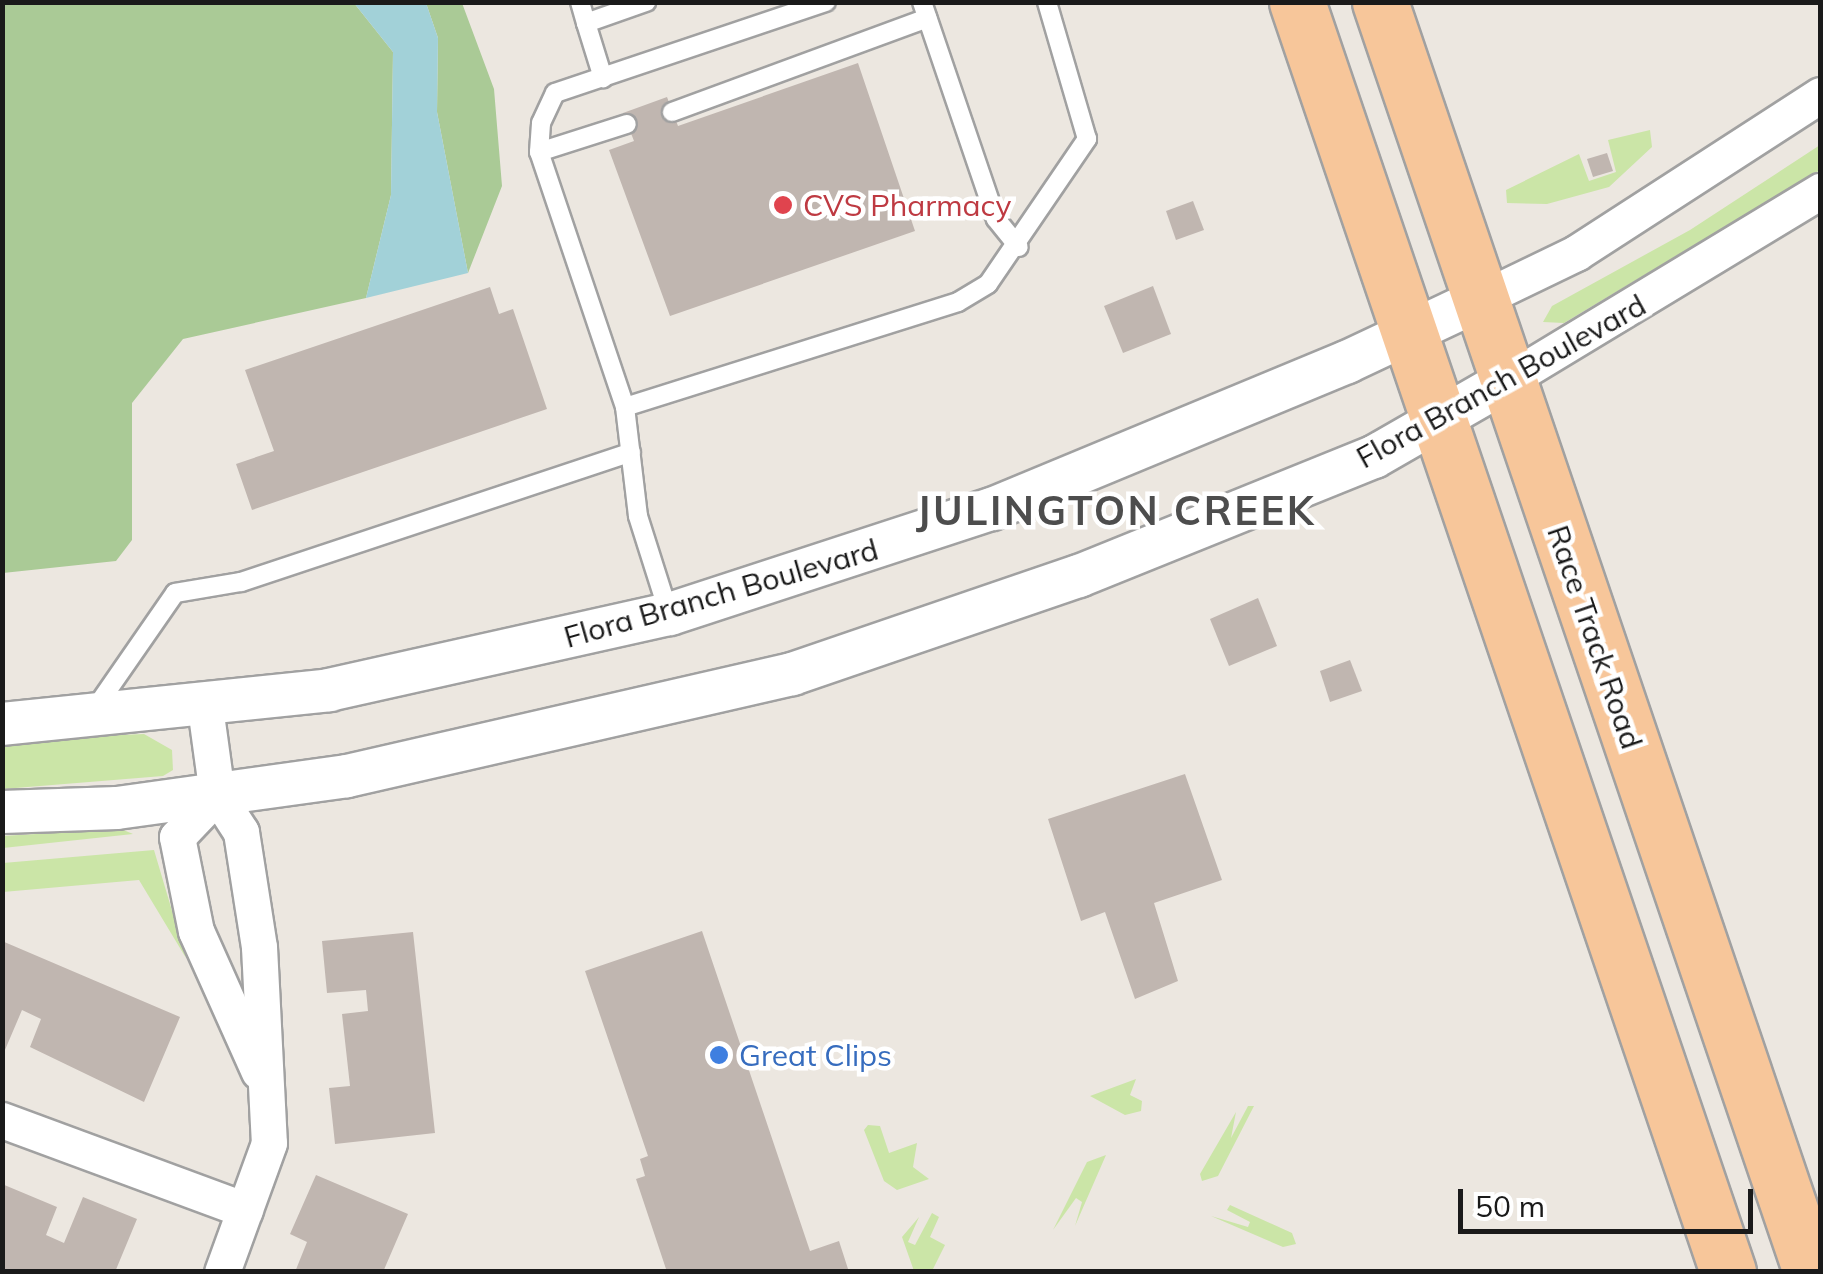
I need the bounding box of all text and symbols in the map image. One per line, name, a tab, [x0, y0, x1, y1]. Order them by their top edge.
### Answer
place label: CVS Pharmacy	[803, 187, 1011, 223]
marker: CVS Pharmacy	[772, 194, 794, 216]
street label: Flora Branch Boulevard	[1350, 286, 1652, 476]
district label: JULINGTON CREEK	[916, 486, 1316, 534]
street label: Race Track Road	[1540, 521, 1650, 753]
street label: Flora Branch Boulevard	[560, 531, 882, 655]
place label: Great Clips	[739, 1037, 892, 1073]
marker: Great Clips	[708, 1044, 730, 1066]
scale bar	[1463, 1169, 1758, 1231]
text: 50 m	[1475, 1187, 1545, 1225]

